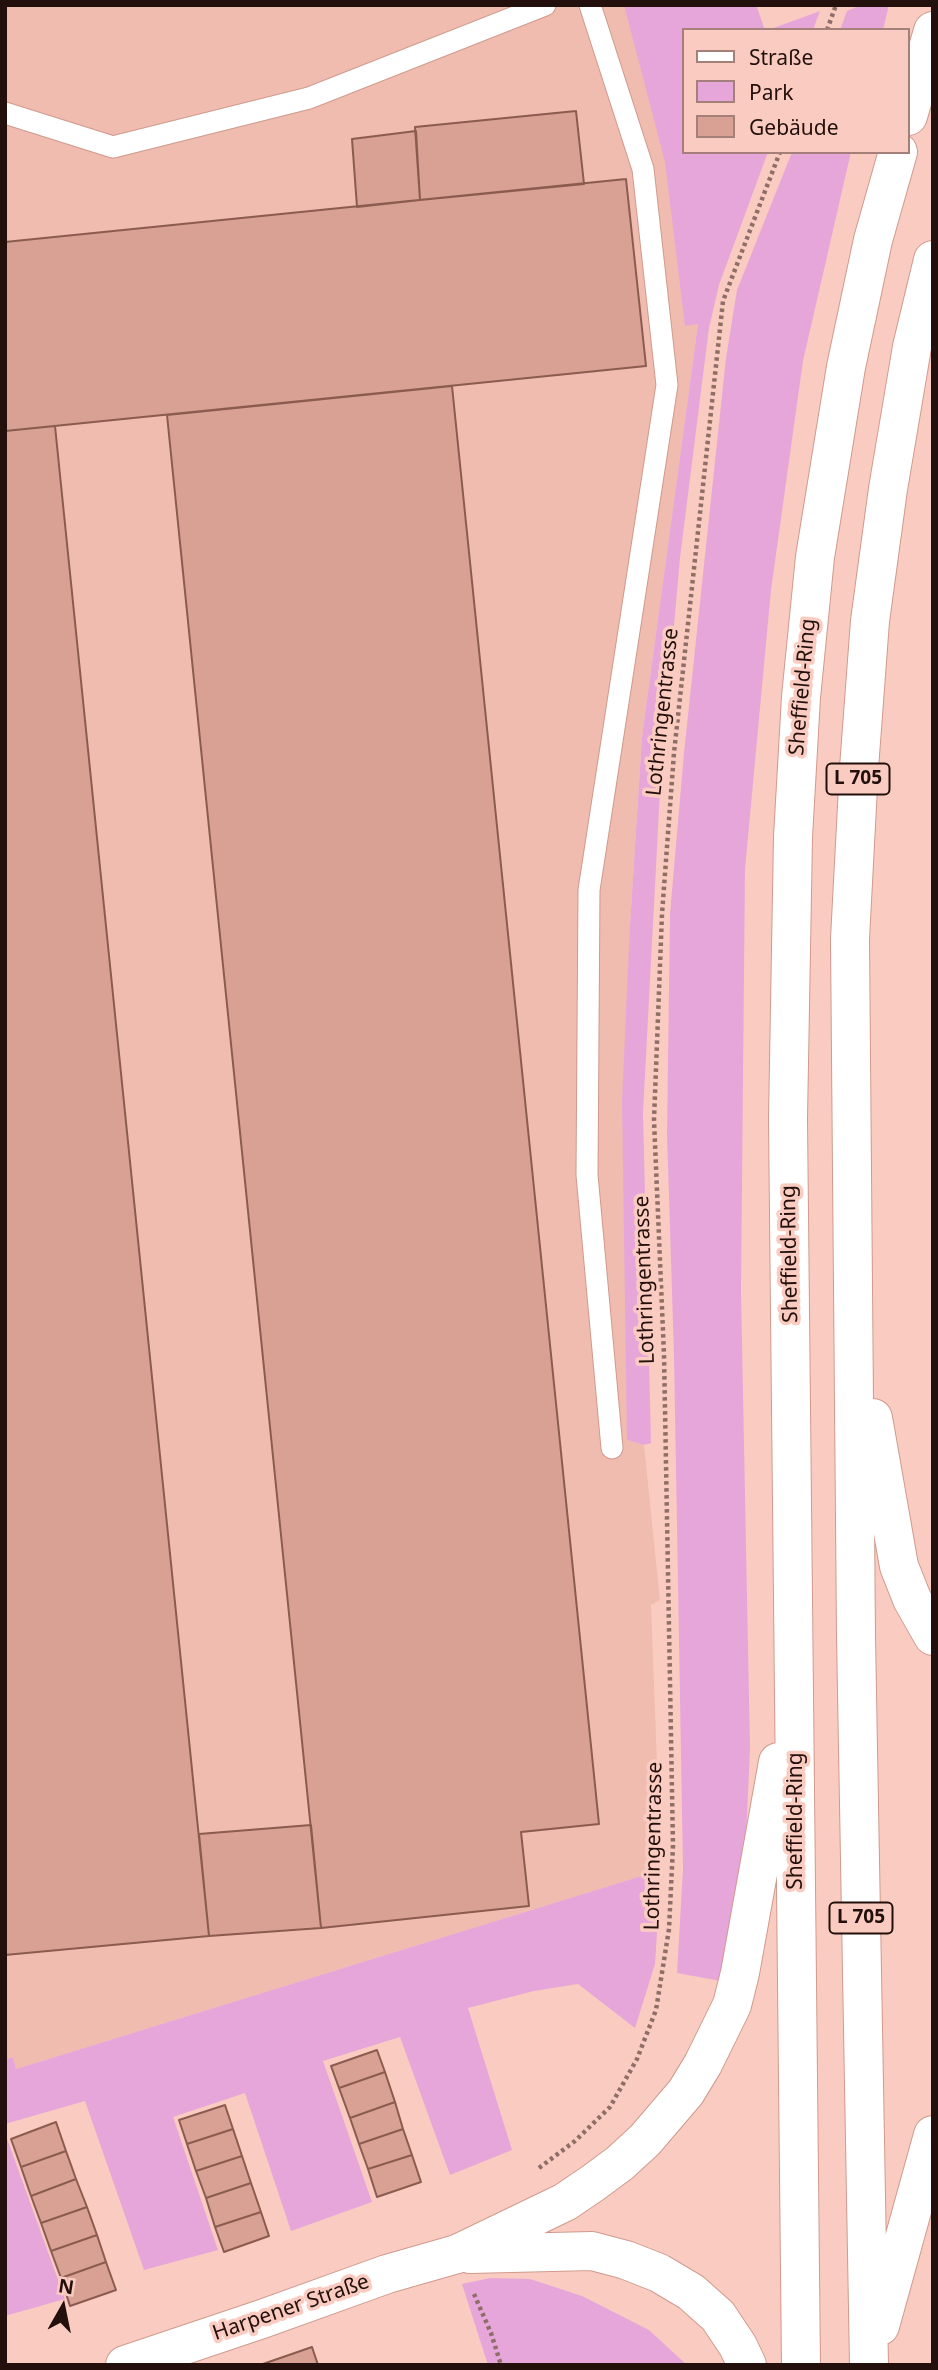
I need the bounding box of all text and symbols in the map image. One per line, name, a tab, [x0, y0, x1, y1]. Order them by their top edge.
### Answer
legend	[682, 28, 910, 154]
text: Straße	[749, 43, 813, 71]
text: Park	[749, 78, 793, 106]
text: Gebäude	[749, 113, 839, 141]
street label: Sheffield-Ring	[784, 617, 822, 757]
street label: Lothringentrasse	[642, 627, 684, 797]
road number: L 705	[826, 764, 890, 794]
street label: Sheffield-Ring	[776, 1185, 804, 1323]
street label: Lothringentrasse	[629, 1195, 661, 1365]
street label: Sheffield-Ring	[783, 1752, 809, 1890]
street label: Lothringentrasse	[640, 1761, 668, 1931]
road number: L 705	[830, 1902, 892, 1934]
street label: Harpener Straße	[209, 2269, 373, 2347]
north arrow	[28, 2272, 98, 2342]
text: N	[57, 2272, 76, 2300]

